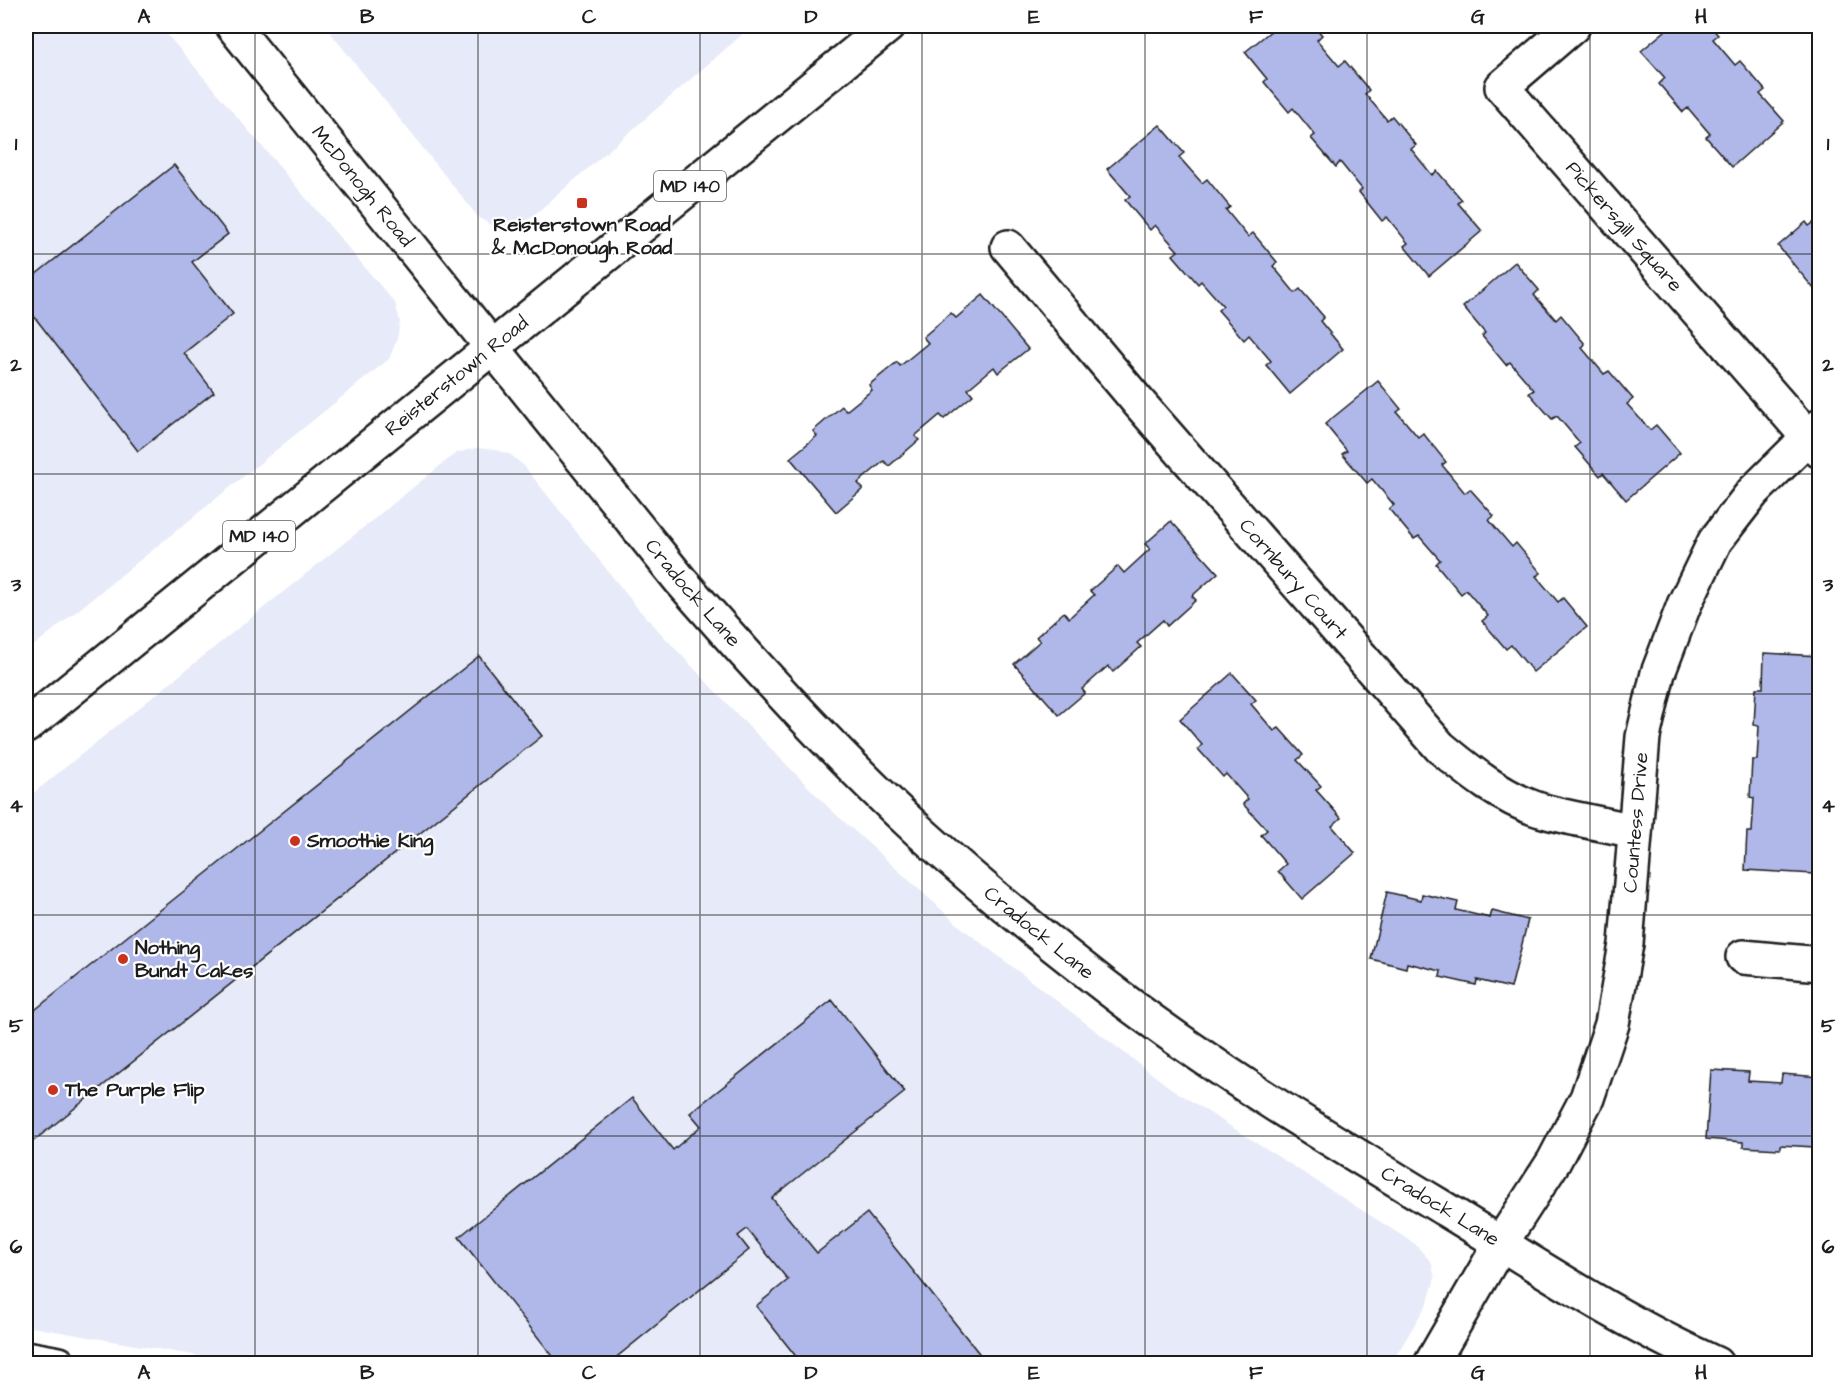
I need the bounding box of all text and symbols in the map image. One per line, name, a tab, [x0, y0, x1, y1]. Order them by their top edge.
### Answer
text: A	[138, 3, 151, 31]
text: B	[360, 3, 375, 31]
text: C	[582, 3, 597, 31]
text: D	[805, 3, 818, 31]
text: E	[1028, 3, 1040, 31]
text: F	[1249, 3, 1264, 31]
text: G	[1471, 3, 1485, 31]
text: H	[1695, 3, 1707, 31]
street label: McDonogh Road	[305, 120, 420, 253]
text: 1	[15, 130, 18, 158]
text: 1	[1827, 130, 1830, 158]
street label: Pickersgill Square	[1559, 155, 1689, 298]
road number: MD 140	[654, 171, 726, 201]
marker: Reisterstown Road & McDonough Road	[575, 196, 589, 210]
place label: Reisterstown Road & McDonough Road	[491, 211, 673, 263]
street label: Reisterstown Road	[379, 309, 535, 443]
text: 2	[9, 351, 22, 379]
text: 2	[1821, 351, 1834, 379]
street label: Cornbury Court	[1232, 513, 1354, 646]
road number: MD 140	[223, 521, 295, 551]
street label: Cradock Lane	[638, 533, 747, 654]
text: 3	[10, 571, 22, 599]
text: 3	[1822, 571, 1834, 599]
street label: Countess Drive	[1616, 751, 1656, 894]
text: 4	[9, 792, 23, 820]
text: 4	[1821, 792, 1835, 820]
place label: Smoothie King	[306, 827, 434, 856]
marker: Smoothie King	[288, 834, 302, 848]
street label: Cradock Lane	[978, 880, 1100, 986]
place label: Nothing Bundt Cakes	[135, 934, 253, 985]
marker: Nothing Bundt Cakes	[116, 952, 130, 966]
text: 5	[9, 1012, 24, 1040]
text: 5	[1821, 1012, 1836, 1040]
place label: The Purple Flip	[64, 1076, 205, 1104]
marker: The Purple Flip	[46, 1083, 60, 1097]
street label: Cradock Lane	[1375, 1159, 1505, 1253]
text: 6	[10, 1233, 23, 1261]
text: 6	[1822, 1233, 1835, 1261]
text: A	[138, 1359, 151, 1387]
text: B	[360, 1359, 375, 1387]
text: C	[582, 1359, 597, 1387]
text: D	[805, 1359, 818, 1387]
text: E	[1028, 1359, 1040, 1387]
text: F	[1249, 1359, 1264, 1387]
text: G	[1471, 1359, 1485, 1387]
text: H	[1695, 1359, 1707, 1387]

